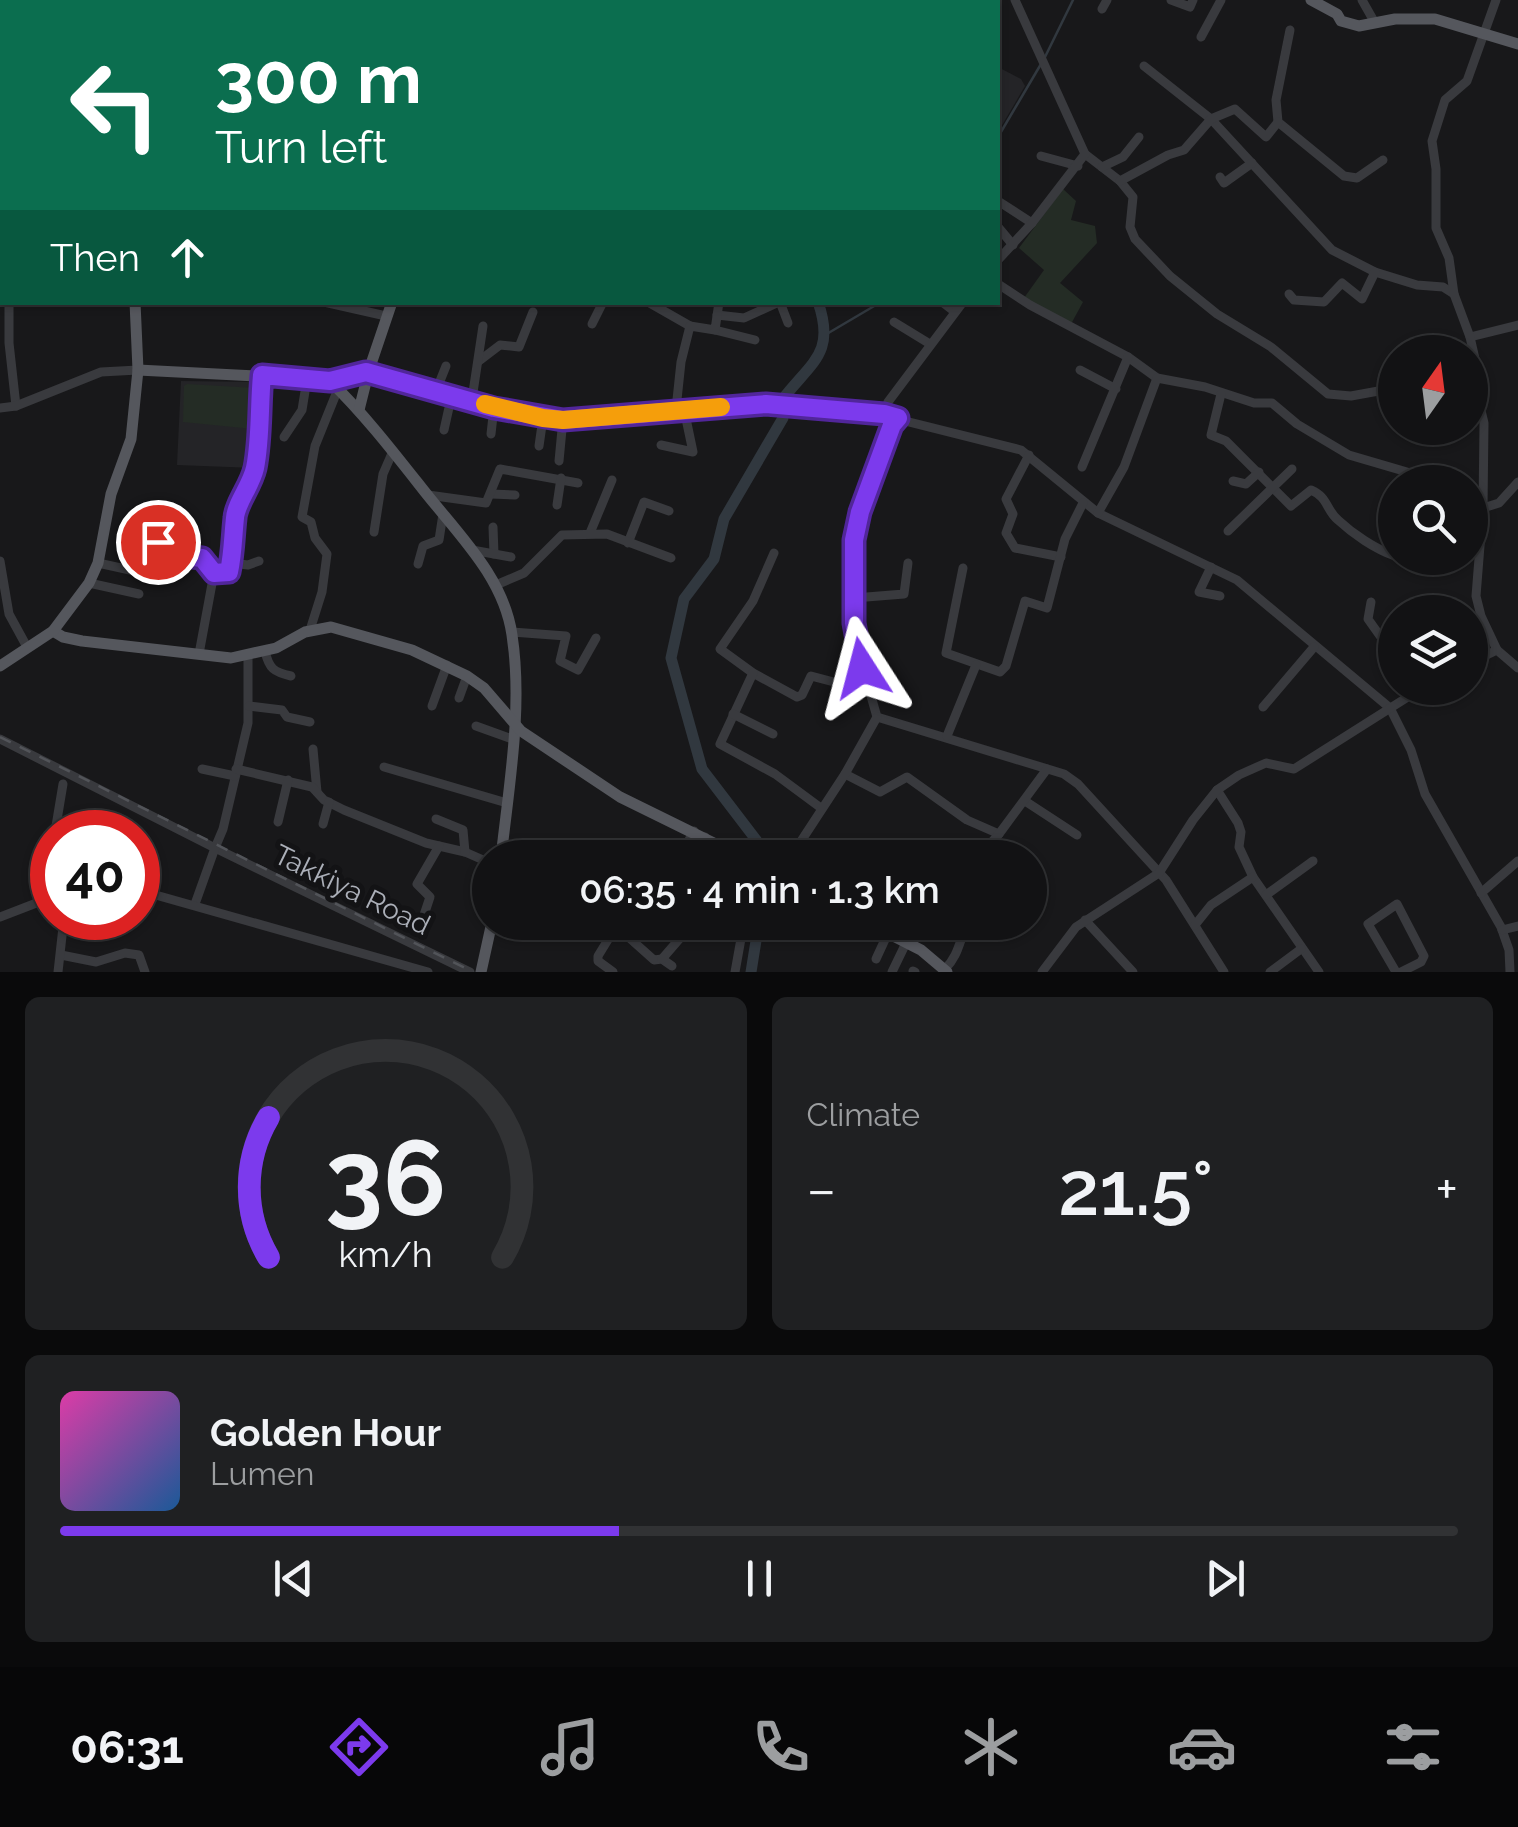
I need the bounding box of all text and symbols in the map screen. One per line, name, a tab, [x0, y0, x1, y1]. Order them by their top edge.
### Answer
text: 300 m	[215, 37, 422, 119]
icon: left	[50, 40, 180, 170]
text: Turn left	[215, 121, 387, 174]
icon: ahead	[160, 230, 215, 285]
text: Then	[50, 235, 140, 280]
north arrow	[1378, 335, 1488, 445]
map controls	[1378, 335, 1488, 705]
button: search	[1378, 465, 1488, 575]
pin	[116, 500, 201, 585]
icon: arrive	[131, 515, 186, 570]
button: layers	[1378, 595, 1488, 705]
position arrow	[810, 616, 914, 720]
speed limit sign: 40	[30, 810, 160, 940]
street label: Takkiya Road	[269, 838, 435, 942]
text: 06:35 · 4 min · 1.3 km	[579, 867, 940, 912]
text: Climate	[807, 1096, 920, 1133]
text: 36	[325, 1117, 446, 1239]
text: 21.5°	[1058, 1144, 1213, 1233]
text: −	[807, 1157, 836, 1222]
text: +	[1435, 1157, 1458, 1222]
text: km/h	[339, 1233, 433, 1275]
text: Golden Hour	[210, 1410, 441, 1455]
text: Lumen	[210, 1455, 314, 1492]
icon: previous	[266, 1551, 321, 1606]
icon: pause	[732, 1551, 787, 1606]
icon: next	[1198, 1551, 1253, 1606]
icon: directions	[324, 1712, 394, 1782]
icon: music	[535, 1712, 605, 1782]
icon: phone	[746, 1712, 816, 1782]
icon: climate	[956, 1712, 1026, 1782]
icon: car	[1167, 1712, 1237, 1782]
icon: filters	[1378, 1712, 1448, 1782]
text: 06:31	[70, 1721, 184, 1774]

